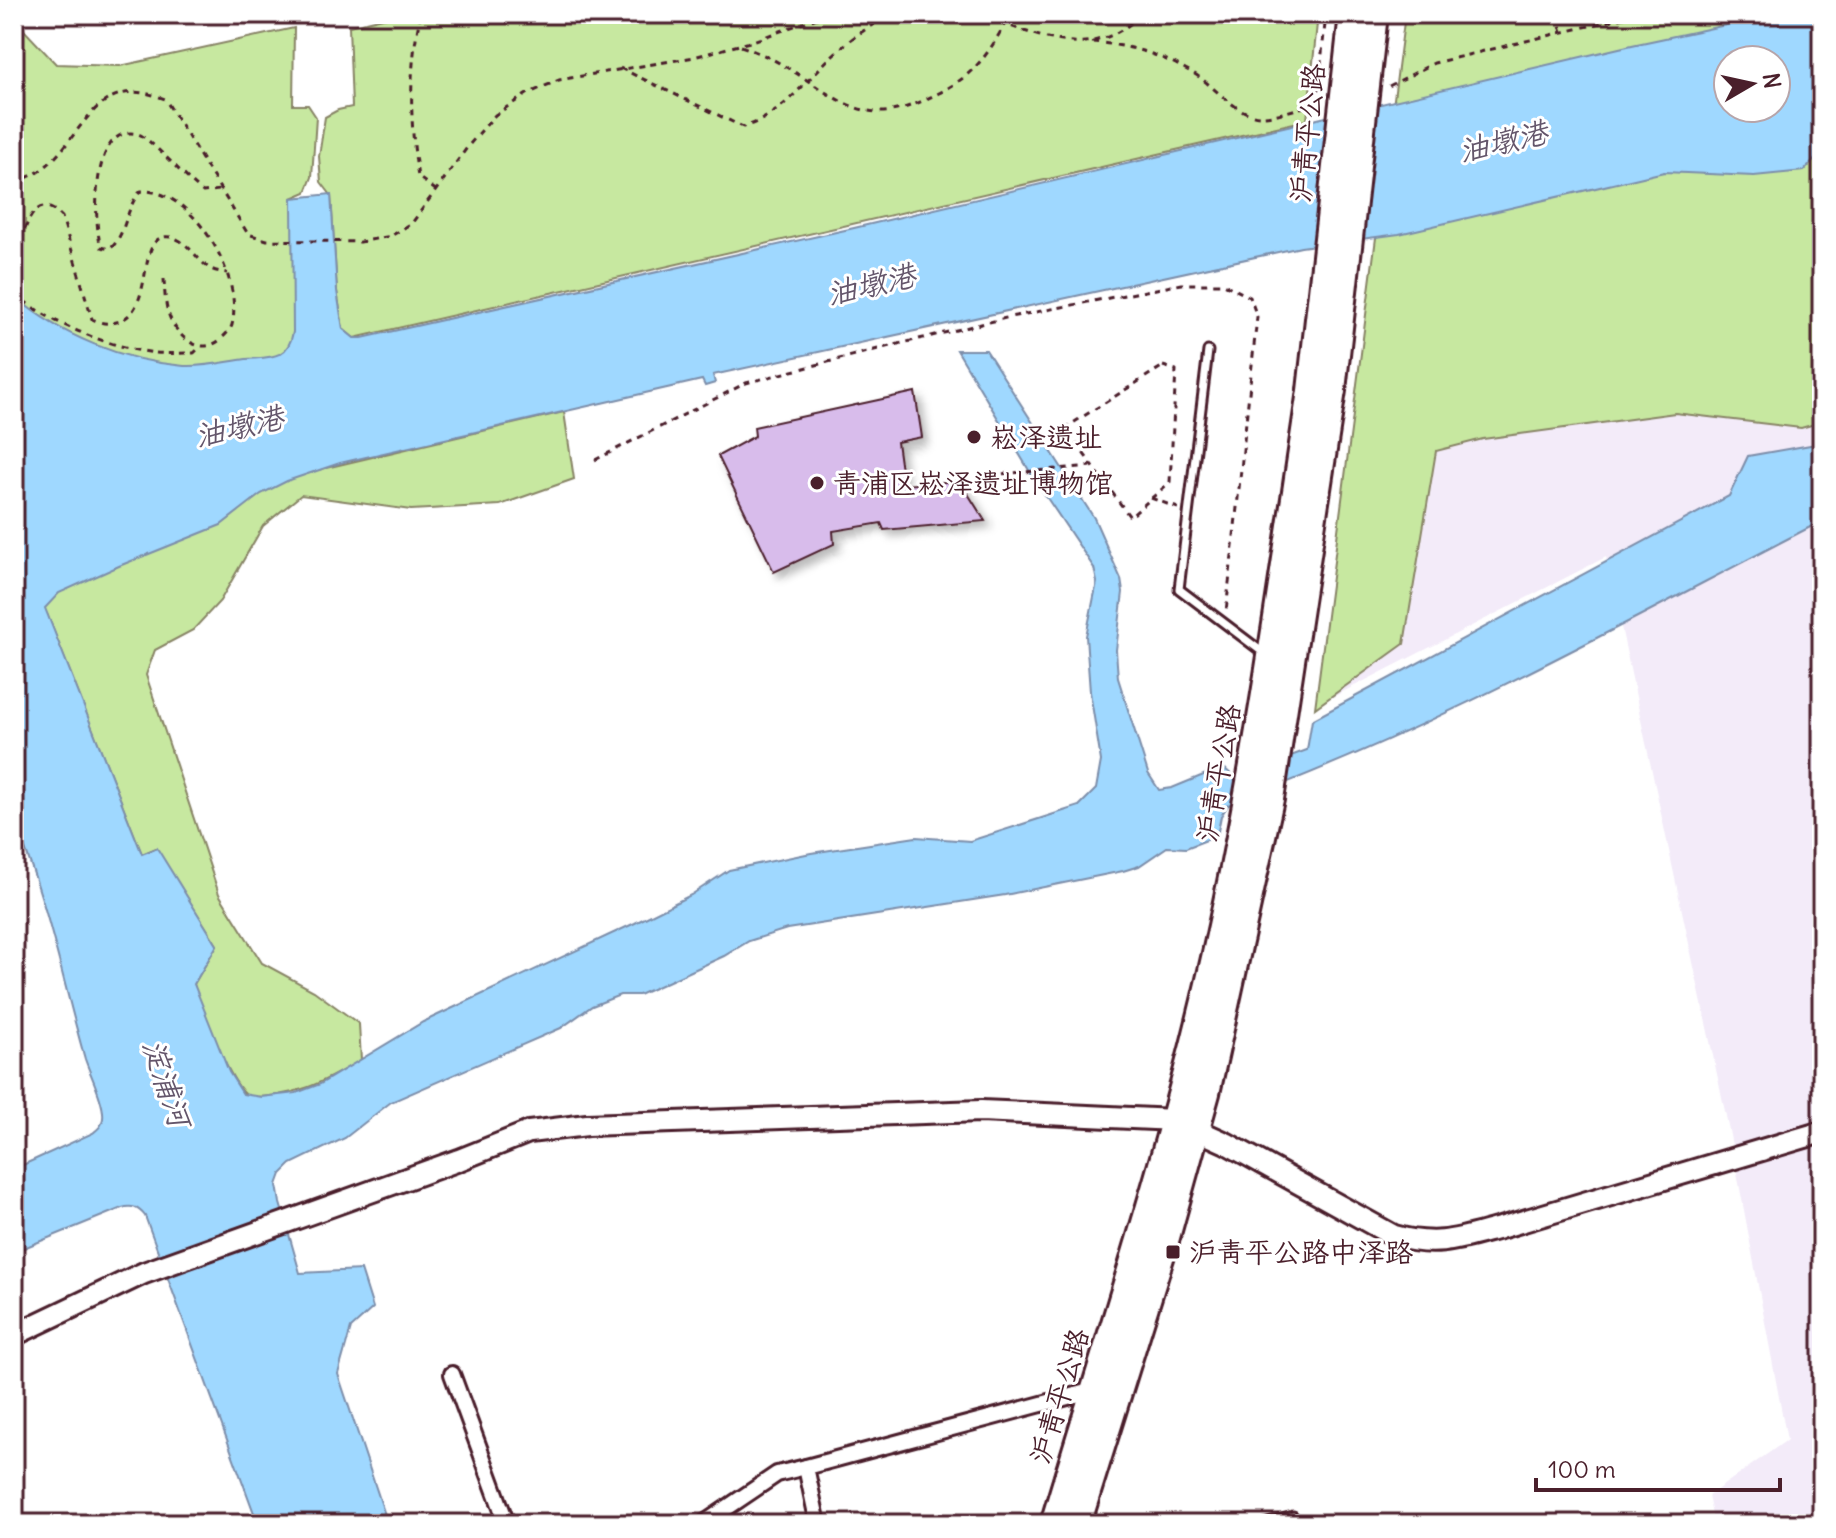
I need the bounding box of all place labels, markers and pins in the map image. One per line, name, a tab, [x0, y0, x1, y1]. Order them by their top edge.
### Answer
place label: 崧泽遗址	[990, 419, 1102, 455]
marker: 崧泽遗址	[965, 428, 983, 446]
place label: 青浦区崧泽遗址博物馆	[833, 465, 1113, 501]
marker: 青浦区崧泽遗址博物馆	[808, 474, 826, 492]
place label: 沪青平公路中泽路	[1189, 1234, 1413, 1270]
marker: 沪青平公路中泽路	[1164, 1243, 1182, 1261]

